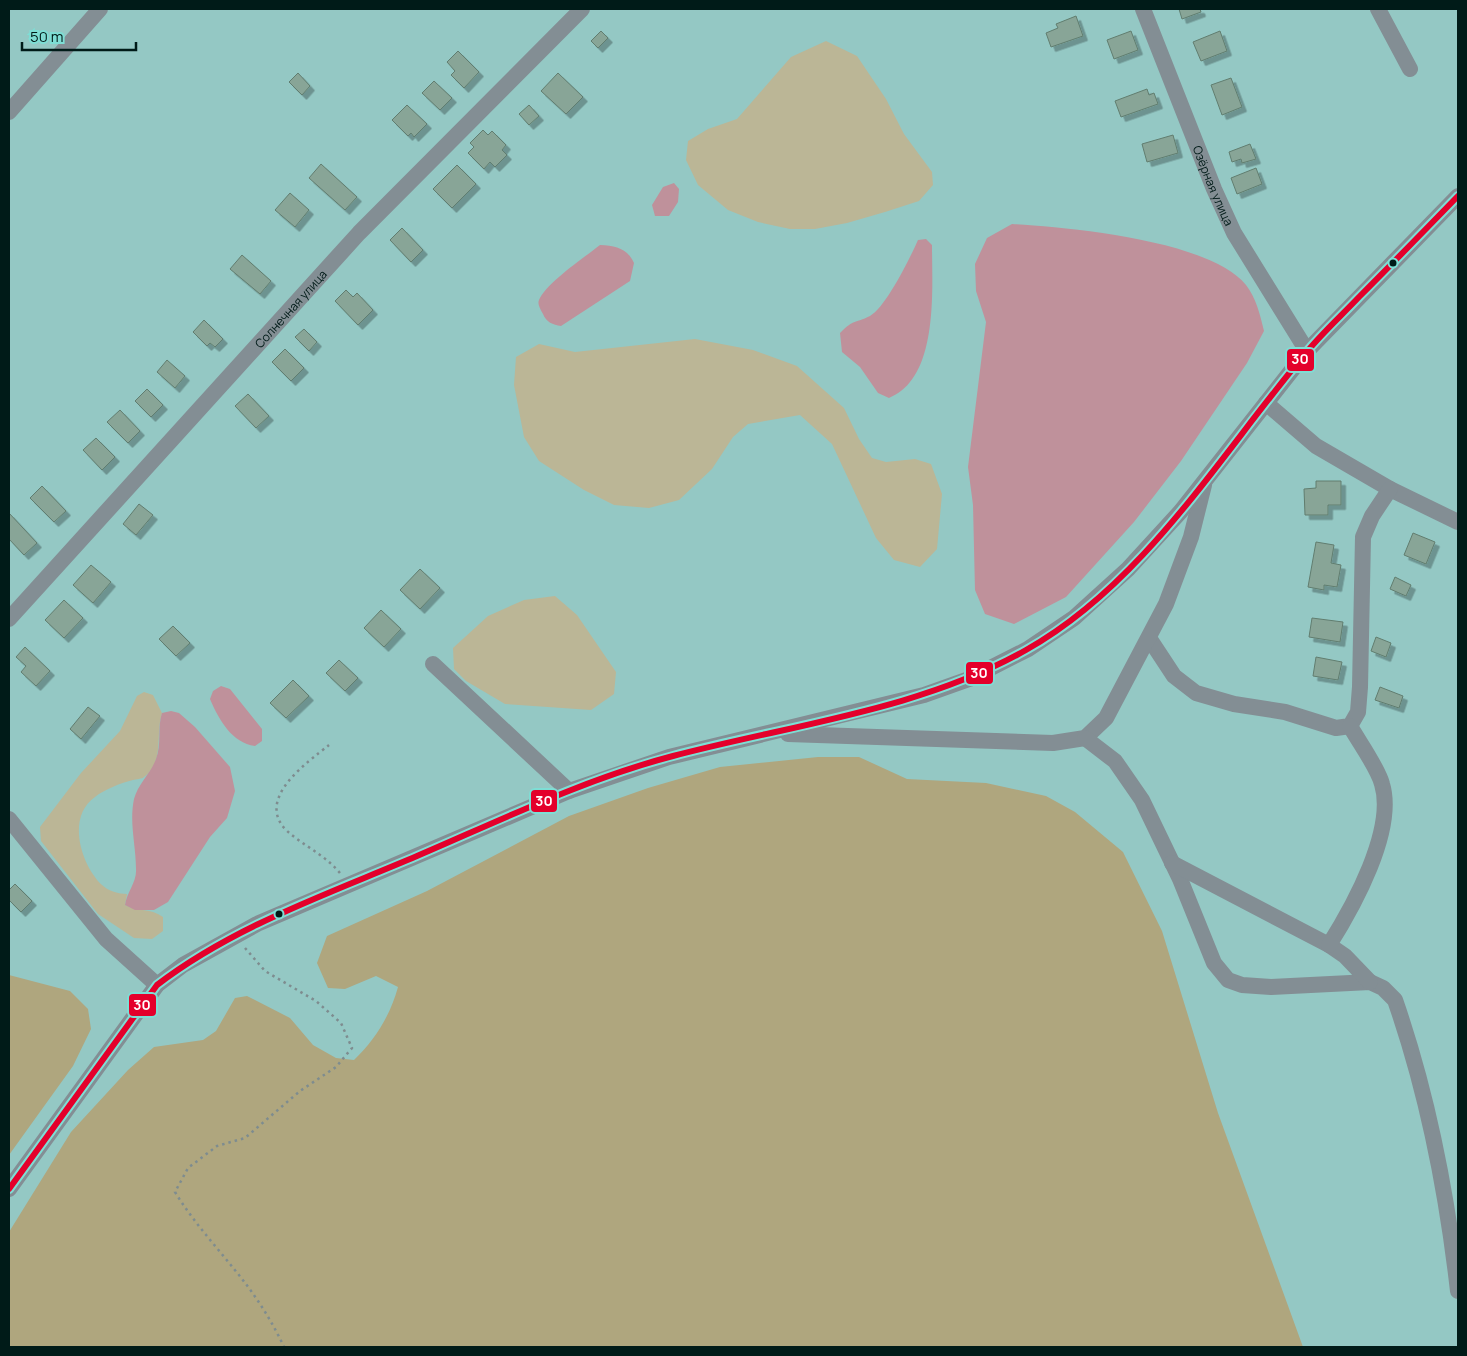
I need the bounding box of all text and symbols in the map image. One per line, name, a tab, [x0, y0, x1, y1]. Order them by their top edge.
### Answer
scale bar	[22, 20, 136, 52]
text: 50 m	[30, 26, 64, 47]
street label: Озёрная улица	[1189, 143, 1238, 228]
unlabelled marker	[1388, 258, 1398, 268]
street label: Солнечная улица	[251, 266, 330, 351]
line badge: 30	[1286, 348, 1315, 372]
text: 30	[1291, 349, 1309, 368]
line badge: 30	[965, 661, 994, 685]
text: 30	[970, 663, 988, 682]
line badge: 30	[530, 789, 558, 813]
text: 30	[535, 791, 553, 810]
unlabelled marker	[274, 909, 284, 919]
line badge: 30	[128, 993, 157, 1017]
text: 30	[133, 995, 151, 1014]

